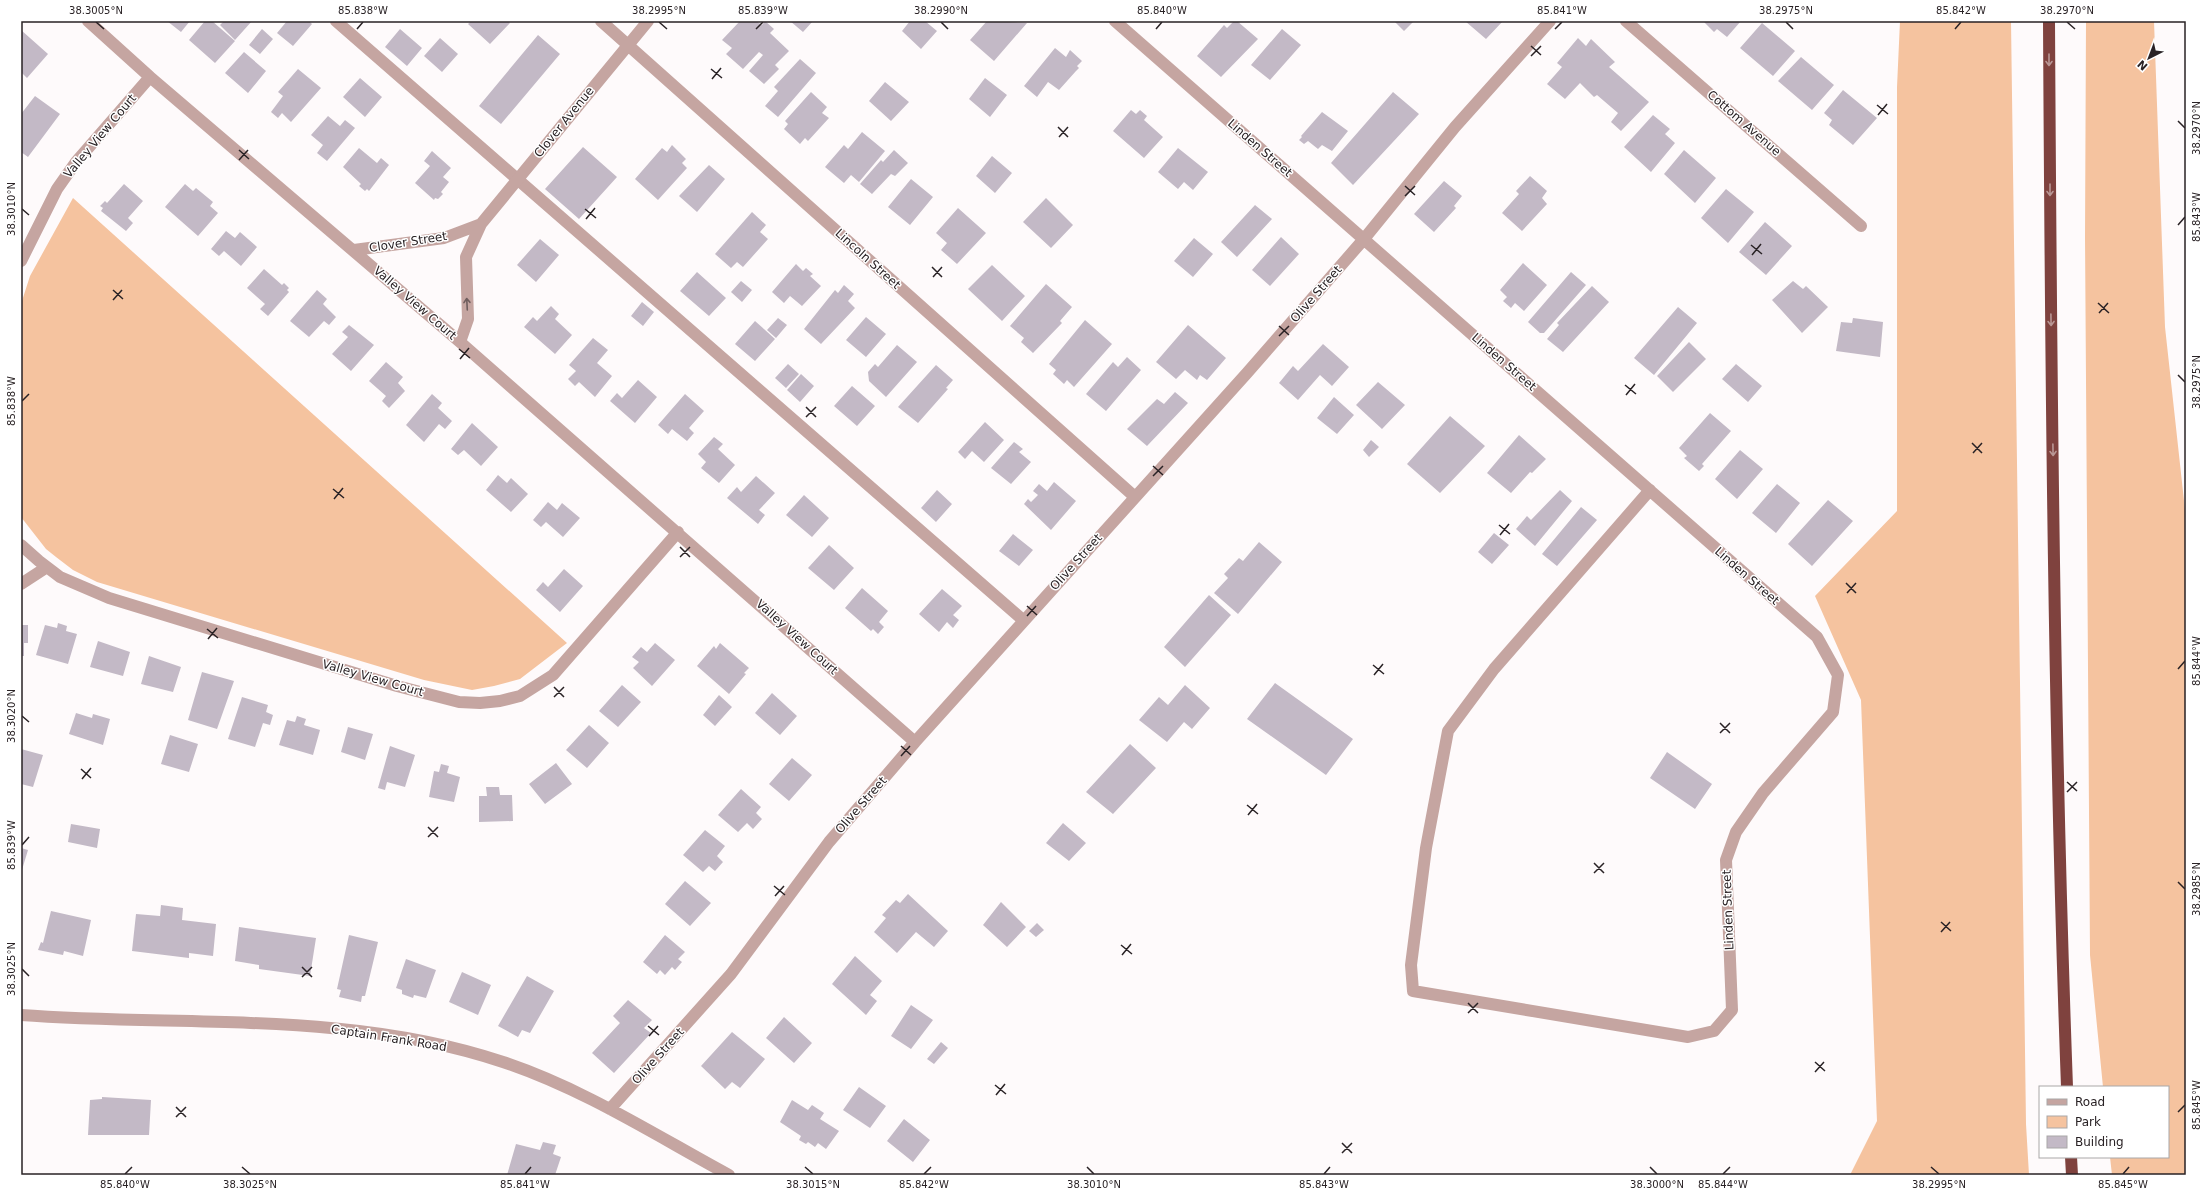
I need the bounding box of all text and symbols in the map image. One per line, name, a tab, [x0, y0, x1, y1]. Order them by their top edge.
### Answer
text: 38.3005°N	[69, 5, 123, 16]
text: 85.838°W	[338, 5, 388, 16]
text: 38.2995°N	[632, 5, 686, 16]
text: 85.839°W	[738, 5, 788, 16]
text: 38.2990°N	[914, 5, 968, 16]
text: 85.840°W	[1137, 5, 1187, 16]
text: 85.841°W	[1537, 5, 1587, 16]
text: 38.2975°N	[1759, 5, 1813, 16]
text: 85.842°W	[1936, 5, 1986, 16]
text: 38.2970°N	[2040, 5, 2094, 16]
north arrow	[2129, 38, 2169, 78]
one-way arrow	[2045, 53, 2053, 66]
text: N	[2135, 57, 2150, 73]
street label: Clover Avenue	[531, 84, 597, 160]
street label: Cottom Avenue	[1704, 87, 1784, 159]
street label: Valley View Court	[61, 91, 139, 181]
text: 38.2970°N	[2191, 101, 2202, 155]
street label: Linden Street	[1225, 116, 1295, 180]
text: 38.3010°N	[6, 182, 17, 236]
one-way arrow	[2046, 183, 2054, 196]
text: 85.843°W	[2191, 192, 2202, 242]
street label: Lincoln Street	[833, 226, 904, 292]
street label: Clover Street	[368, 229, 448, 255]
street label: Olive Street	[1287, 262, 1345, 325]
street label: Valley View Court	[371, 263, 459, 343]
one-way arrow	[463, 298, 470, 311]
one-way arrow	[2047, 313, 2055, 326]
street label: Linden Street	[1469, 330, 1539, 394]
text: 38.2975°N	[2191, 355, 2202, 409]
text: 85.838°W	[6, 376, 17, 426]
one-way arrow	[2049, 443, 2057, 456]
street label: Olive Street	[1047, 531, 1105, 593]
street label: Linden Street	[1712, 544, 1782, 608]
street label: Valley View Court	[753, 597, 841, 677]
text: 85.844°W	[2191, 636, 2202, 686]
street label: Valley View Court	[321, 657, 426, 699]
text: 38.3020°N	[6, 689, 17, 743]
street label: Olive Street	[832, 773, 890, 836]
text: 85.839°W	[6, 820, 17, 870]
text: 38.2985°N	[2191, 862, 2202, 916]
street label: Linden Street	[1720, 869, 1736, 950]
text: 38.3025°N	[6, 942, 17, 996]
street label: Captain Frank Road	[330, 1022, 448, 1054]
street label: Olive Street	[629, 1025, 687, 1087]
text: 85.845°W	[2191, 1080, 2202, 1130]
legend	[2039, 1086, 2169, 1158]
text: Road	[2075, 1095, 2105, 1109]
text: Park	[2075, 1115, 2101, 1129]
text: Building	[2075, 1135, 2124, 1149]
text: 85.840°W	[100, 1179, 150, 1190]
text: 38.3025°N	[223, 1179, 277, 1190]
text: 85.841°W	[500, 1179, 550, 1190]
text: 38.3015°N	[786, 1179, 840, 1190]
text: 85.842°W	[899, 1179, 949, 1190]
text: 38.3010°N	[1067, 1179, 1121, 1190]
text: 85.843°W	[1299, 1179, 1349, 1190]
text: 38.3000°N	[1630, 1179, 1684, 1190]
text: 85.844°W	[1698, 1179, 1748, 1190]
text: 38.2995°N	[1912, 1179, 1966, 1190]
text: 85.845°W	[2098, 1179, 2148, 1190]

